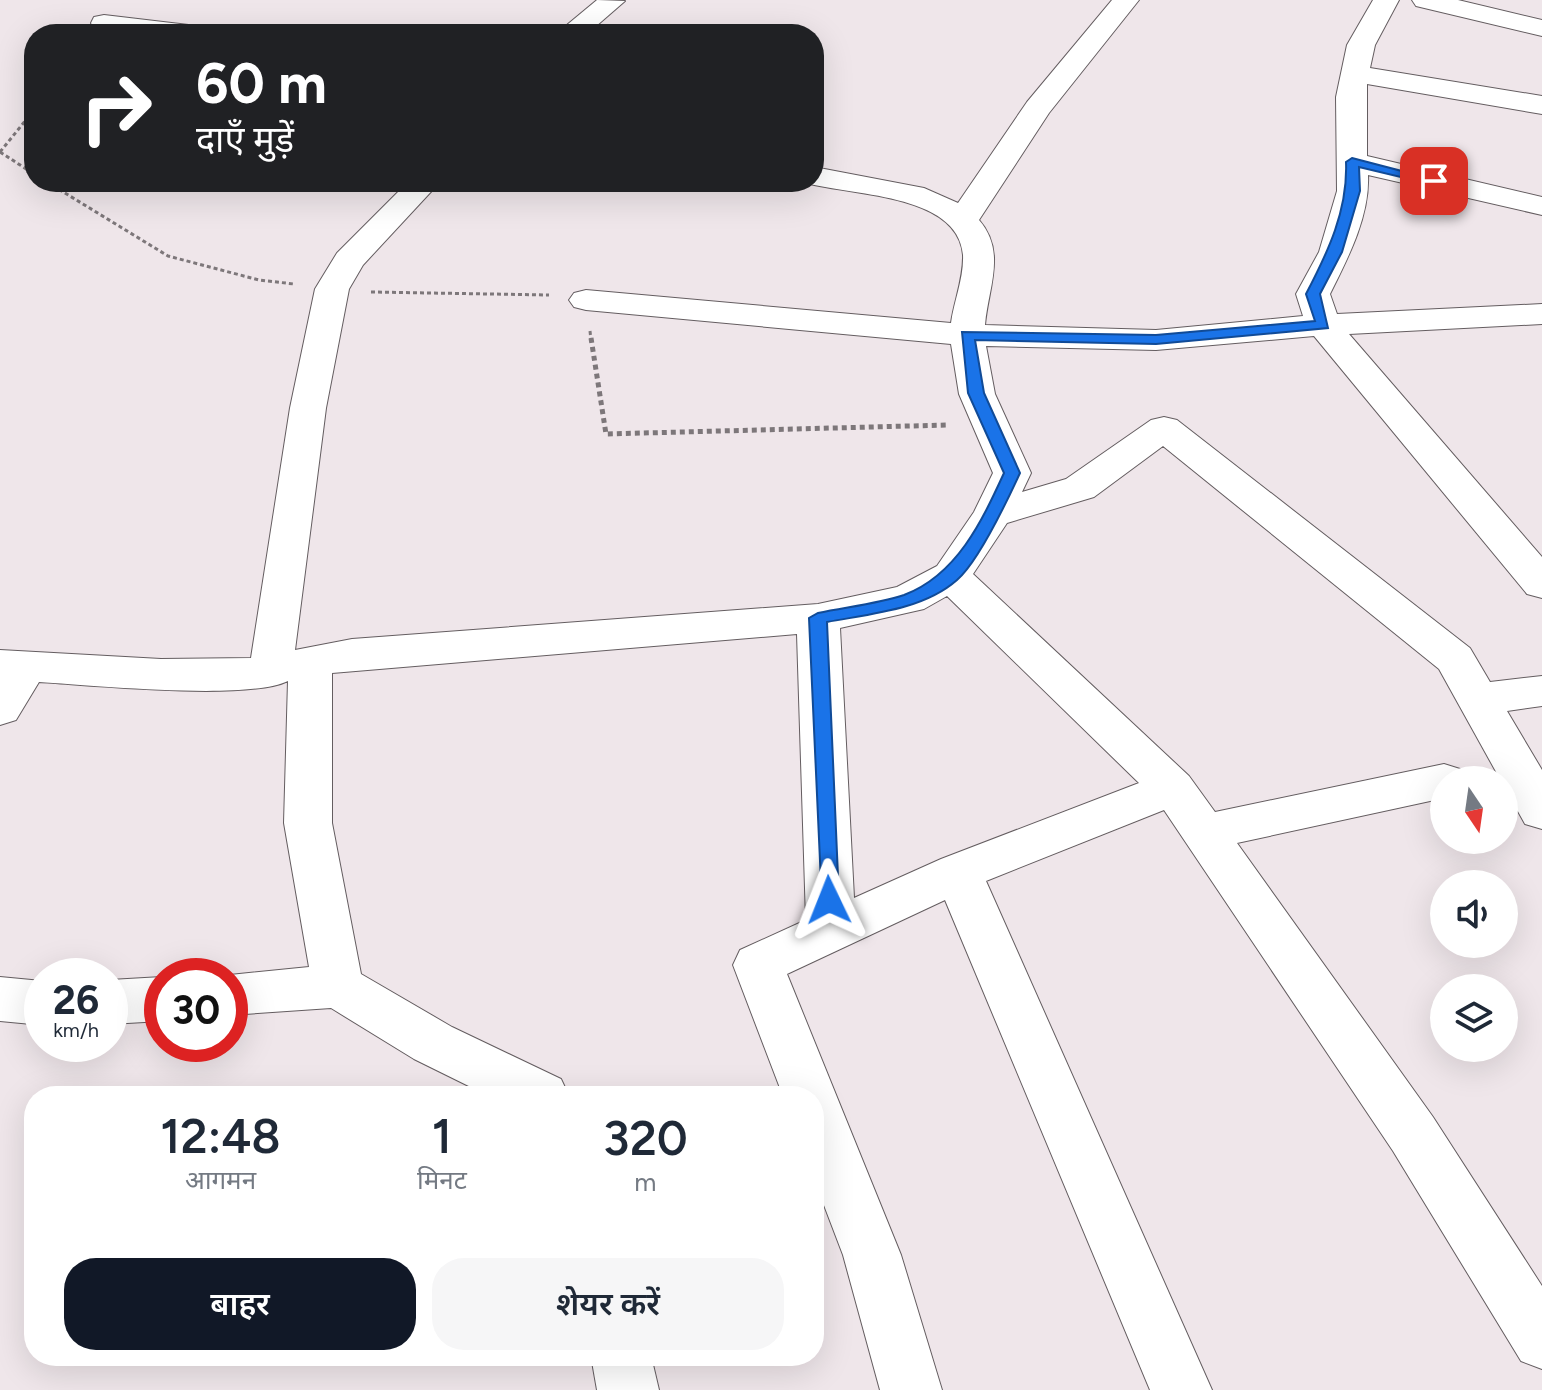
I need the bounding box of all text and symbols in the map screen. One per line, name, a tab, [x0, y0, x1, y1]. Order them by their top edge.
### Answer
text: 60 m	[196, 50, 327, 117]
icon: right	[64, 56, 168, 160]
text: दाएँ मुड़ें	[196, 118, 294, 161]
pin	[1400, 147, 1468, 215]
icon: arrive	[1412, 159, 1456, 203]
north arrow	[1430, 766, 1518, 854]
map controls	[1430, 766, 1518, 1062]
position arrow	[787, 858, 871, 942]
button: sound	[1430, 870, 1518, 958]
speed limit sign: 30	[144, 958, 248, 1062]
button: layers	[1430, 974, 1518, 1062]
text: 26	[53, 976, 99, 1024]
text: km/h	[53, 1018, 99, 1042]
text: 12:48	[160, 1107, 281, 1165]
text: 1	[432, 1107, 452, 1165]
text: 320	[603, 1109, 688, 1167]
text: आगमन	[185, 1164, 256, 1196]
text: मिनट	[417, 1164, 467, 1196]
text: m	[634, 1166, 656, 1198]
button: बाहर	[64, 1258, 416, 1350]
button: शेयर करें	[432, 1258, 784, 1350]

